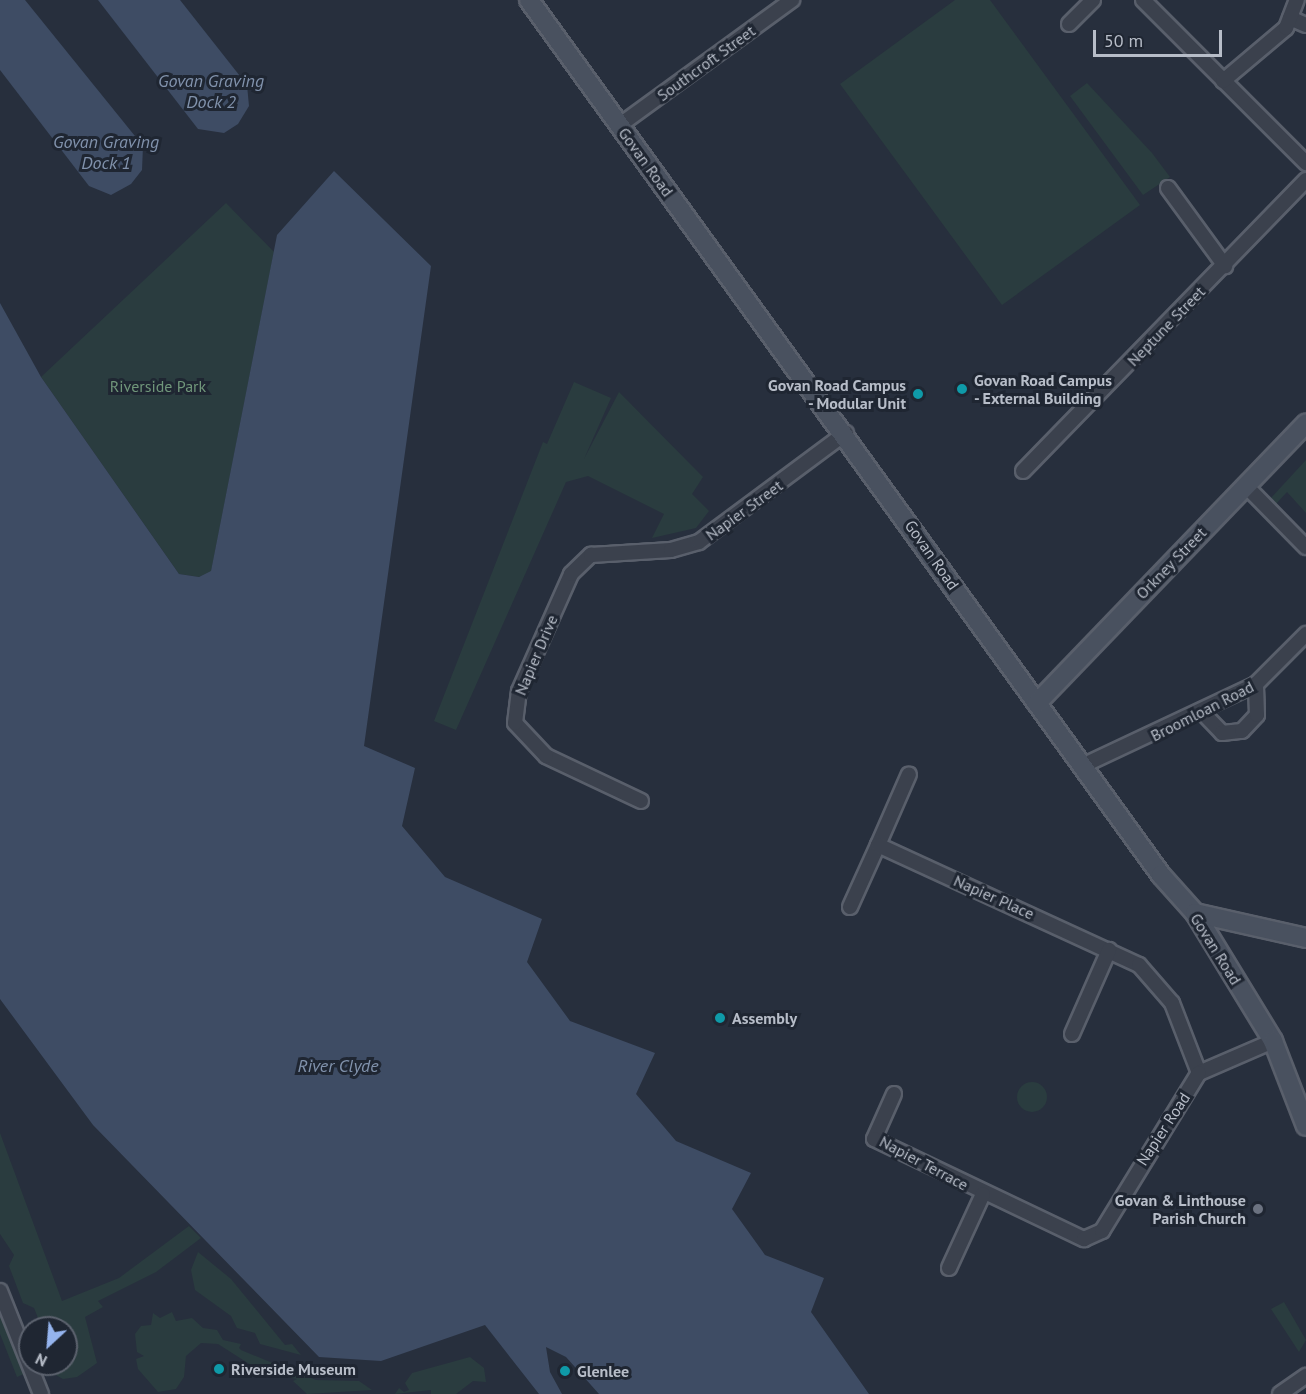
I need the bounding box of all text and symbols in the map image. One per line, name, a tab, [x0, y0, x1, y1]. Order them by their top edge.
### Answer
scale bar	[1096, 18, 1225, 56]
street label: Southcroft Street	[653, 21, 759, 105]
text: 50 m	[1104, 29, 1143, 52]
water label: Govan Graving Dock 2	[158, 71, 264, 113]
street label: Govan Road	[615, 124, 677, 200]
water label: Govan Graving Dock 1	[53, 132, 159, 174]
street label: Neptune Street	[1123, 282, 1209, 370]
place label: Govan Road Campus - External Building	[974, 370, 1112, 408]
place label: Govan Road Campus - Modular Unit	[768, 375, 906, 413]
park label: Riverside Park	[110, 376, 206, 396]
marker: Govan Road Campus - External Building	[955, 382, 969, 396]
marker: Govan Road Campus - Modular Unit	[911, 387, 925, 401]
street label: Napier Street	[702, 476, 786, 544]
street label: Govan Road	[901, 516, 963, 594]
street label: Orkney Street	[1132, 523, 1210, 603]
street label: Napier Drive	[510, 612, 562, 698]
street label: Broomloan Road	[1147, 677, 1257, 745]
street label: Napier Place	[951, 871, 1037, 923]
street label: Govan Road	[1186, 910, 1246, 988]
place label: Assembly	[732, 1008, 797, 1028]
marker: Assembly	[713, 1011, 727, 1025]
water label: River Clyde	[297, 1055, 379, 1077]
street label: Napier Road	[1132, 1089, 1194, 1169]
street label: Napier Terrace	[876, 1131, 972, 1195]
place label: Govan & Linthouse Parish Church	[1115, 1190, 1246, 1228]
marker: Govan & Linthouse Parish Church	[1251, 1202, 1265, 1216]
north arrow	[18, 1316, 78, 1376]
text: N	[32, 1349, 50, 1372]
place label: Riverside Museum	[231, 1359, 356, 1379]
place label: Glenlee	[577, 1361, 629, 1381]
marker: Riverside Museum	[212, 1362, 226, 1376]
marker: Glenlee	[558, 1364, 572, 1378]

